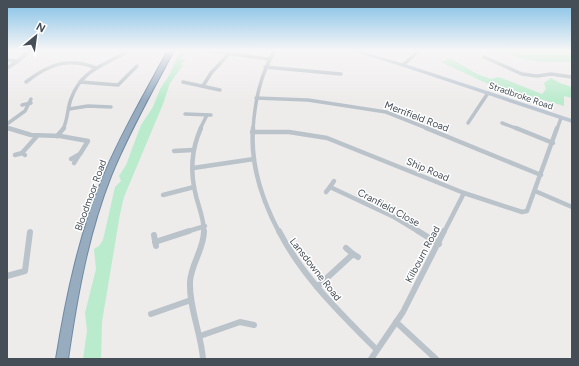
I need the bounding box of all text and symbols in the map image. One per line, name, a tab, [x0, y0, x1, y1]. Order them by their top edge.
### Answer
north arrow	[16, 16, 56, 56]
text: N	[34, 20, 47, 35]
street label: Stradbroke Road	[487, 79, 555, 112]
street label: Merrifield Road	[383, 98, 451, 135]
street label: Ship Road	[404, 155, 451, 184]
street label: Bloodmoor Road	[72, 158, 109, 233]
street label: Cranfield Close	[355, 186, 423, 230]
street label: Kilbourn Road	[402, 224, 443, 285]
street label: Lansdowne Road	[287, 235, 344, 304]

